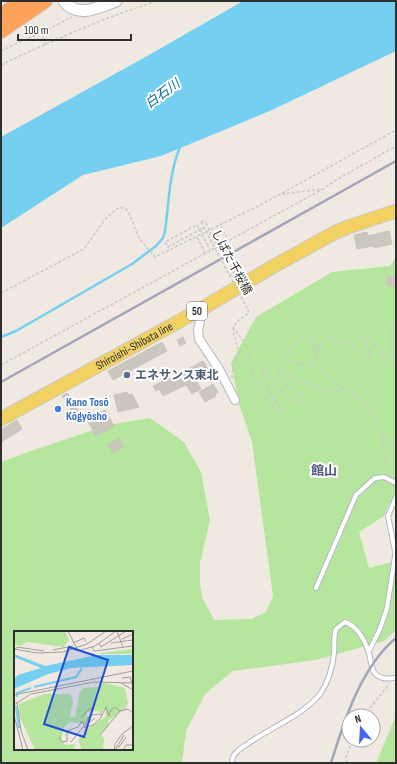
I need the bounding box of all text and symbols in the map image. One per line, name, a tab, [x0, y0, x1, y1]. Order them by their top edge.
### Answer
scale bar	[18, 16, 131, 42]
text: 100 m	[24, 23, 49, 38]
water label: 白石川	[142, 75, 185, 112]
street label: しばた千桜橋	[208, 227, 255, 298]
road number: 50	[187, 302, 207, 320]
street label: Shiroishi-Shibata line	[93, 319, 176, 374]
place label: エネサンス東北	[135, 368, 219, 383]
marker: エネサンス東北	[122, 370, 132, 380]
place label: Kano Tosō Kōgyōsho	[66, 395, 109, 424]
marker: Kano Tosō Kōgyōsho	[53, 404, 63, 414]
district label: 館山	[311, 463, 337, 479]
inset map	[14, 631, 133, 750]
north arrow	[341, 708, 381, 748]
text: N	[353, 712, 363, 726]

